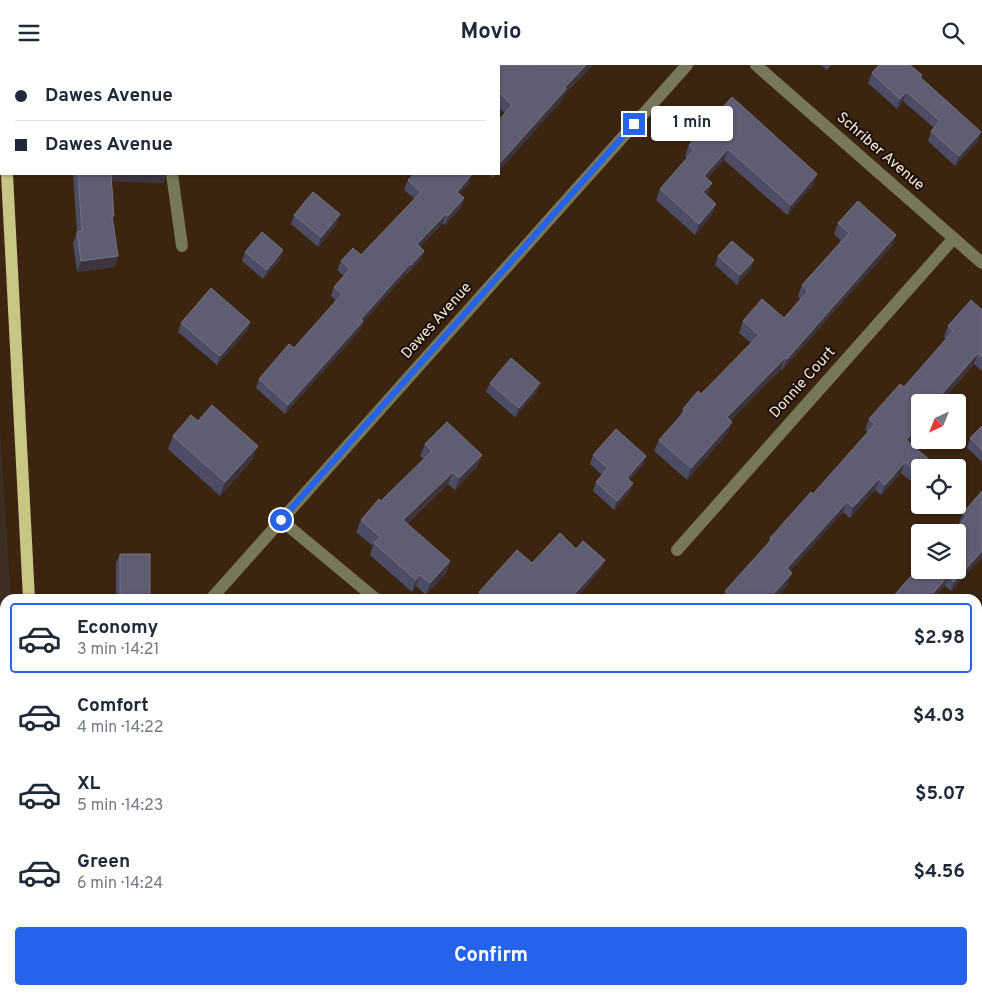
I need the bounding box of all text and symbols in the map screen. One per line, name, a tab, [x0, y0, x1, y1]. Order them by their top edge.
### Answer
icon: menu	[15, 19, 43, 47]
text: Movio	[461, 19, 521, 46]
icon: search	[939, 19, 967, 47]
text: Dawes Avenue	[45, 84, 173, 108]
callout: 1 min	[652, 107, 734, 141]
street label: Schriber Avenue	[832, 109, 928, 195]
route end	[623, 113, 645, 135]
text: 1 min	[673, 113, 711, 133]
text: Dawes Avenue	[45, 133, 173, 157]
street label: Dawes Avenue	[398, 279, 476, 363]
street label: Donnie Court	[766, 343, 840, 423]
north arrow	[911, 394, 966, 449]
map controls	[911, 394, 966, 579]
button: locate	[911, 459, 966, 514]
route start	[270, 509, 292, 531]
button: layers	[911, 524, 966, 579]
icon: car	[17, 616, 62, 661]
text: Economy	[77, 616, 158, 640]
text: $2.98	[914, 626, 965, 650]
text: 3 min · 14:21	[77, 640, 159, 660]
icon: car	[17, 694, 62, 739]
text: Comfort	[77, 694, 149, 718]
text: $4.03	[913, 704, 965, 728]
text: 4 min · 14:22	[77, 718, 164, 738]
icon: car	[17, 772, 62, 817]
text: XL	[77, 772, 100, 796]
text: $5.07	[915, 782, 965, 806]
text: 5 min · 14:23	[77, 796, 163, 816]
icon: car	[17, 850, 62, 895]
text: Green	[77, 850, 130, 874]
text: $4.56	[913, 860, 965, 884]
text: 6 min · 14:24	[77, 874, 163, 894]
button: Confirm	[15, 927, 967, 985]

